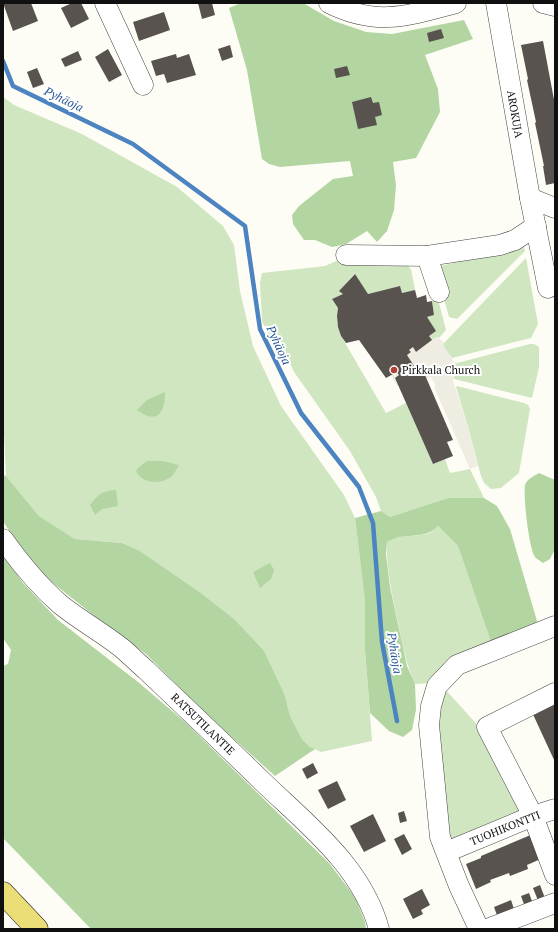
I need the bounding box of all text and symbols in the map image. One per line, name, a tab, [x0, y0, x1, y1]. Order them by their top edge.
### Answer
water label: Pyhäoja	[41, 83, 86, 115]
street label: AROKUJA	[504, 89, 526, 139]
water label: Pyhäoja	[263, 322, 295, 367]
place label: Pirkkala Church	[402, 363, 481, 377]
marker: Pirkkala Church	[389, 365, 399, 375]
water label: Pyhäoja	[384, 630, 406, 675]
street label: RATSUTILANTIE	[168, 690, 238, 758]
street label: TUOHIKONTTI	[468, 807, 542, 848]

